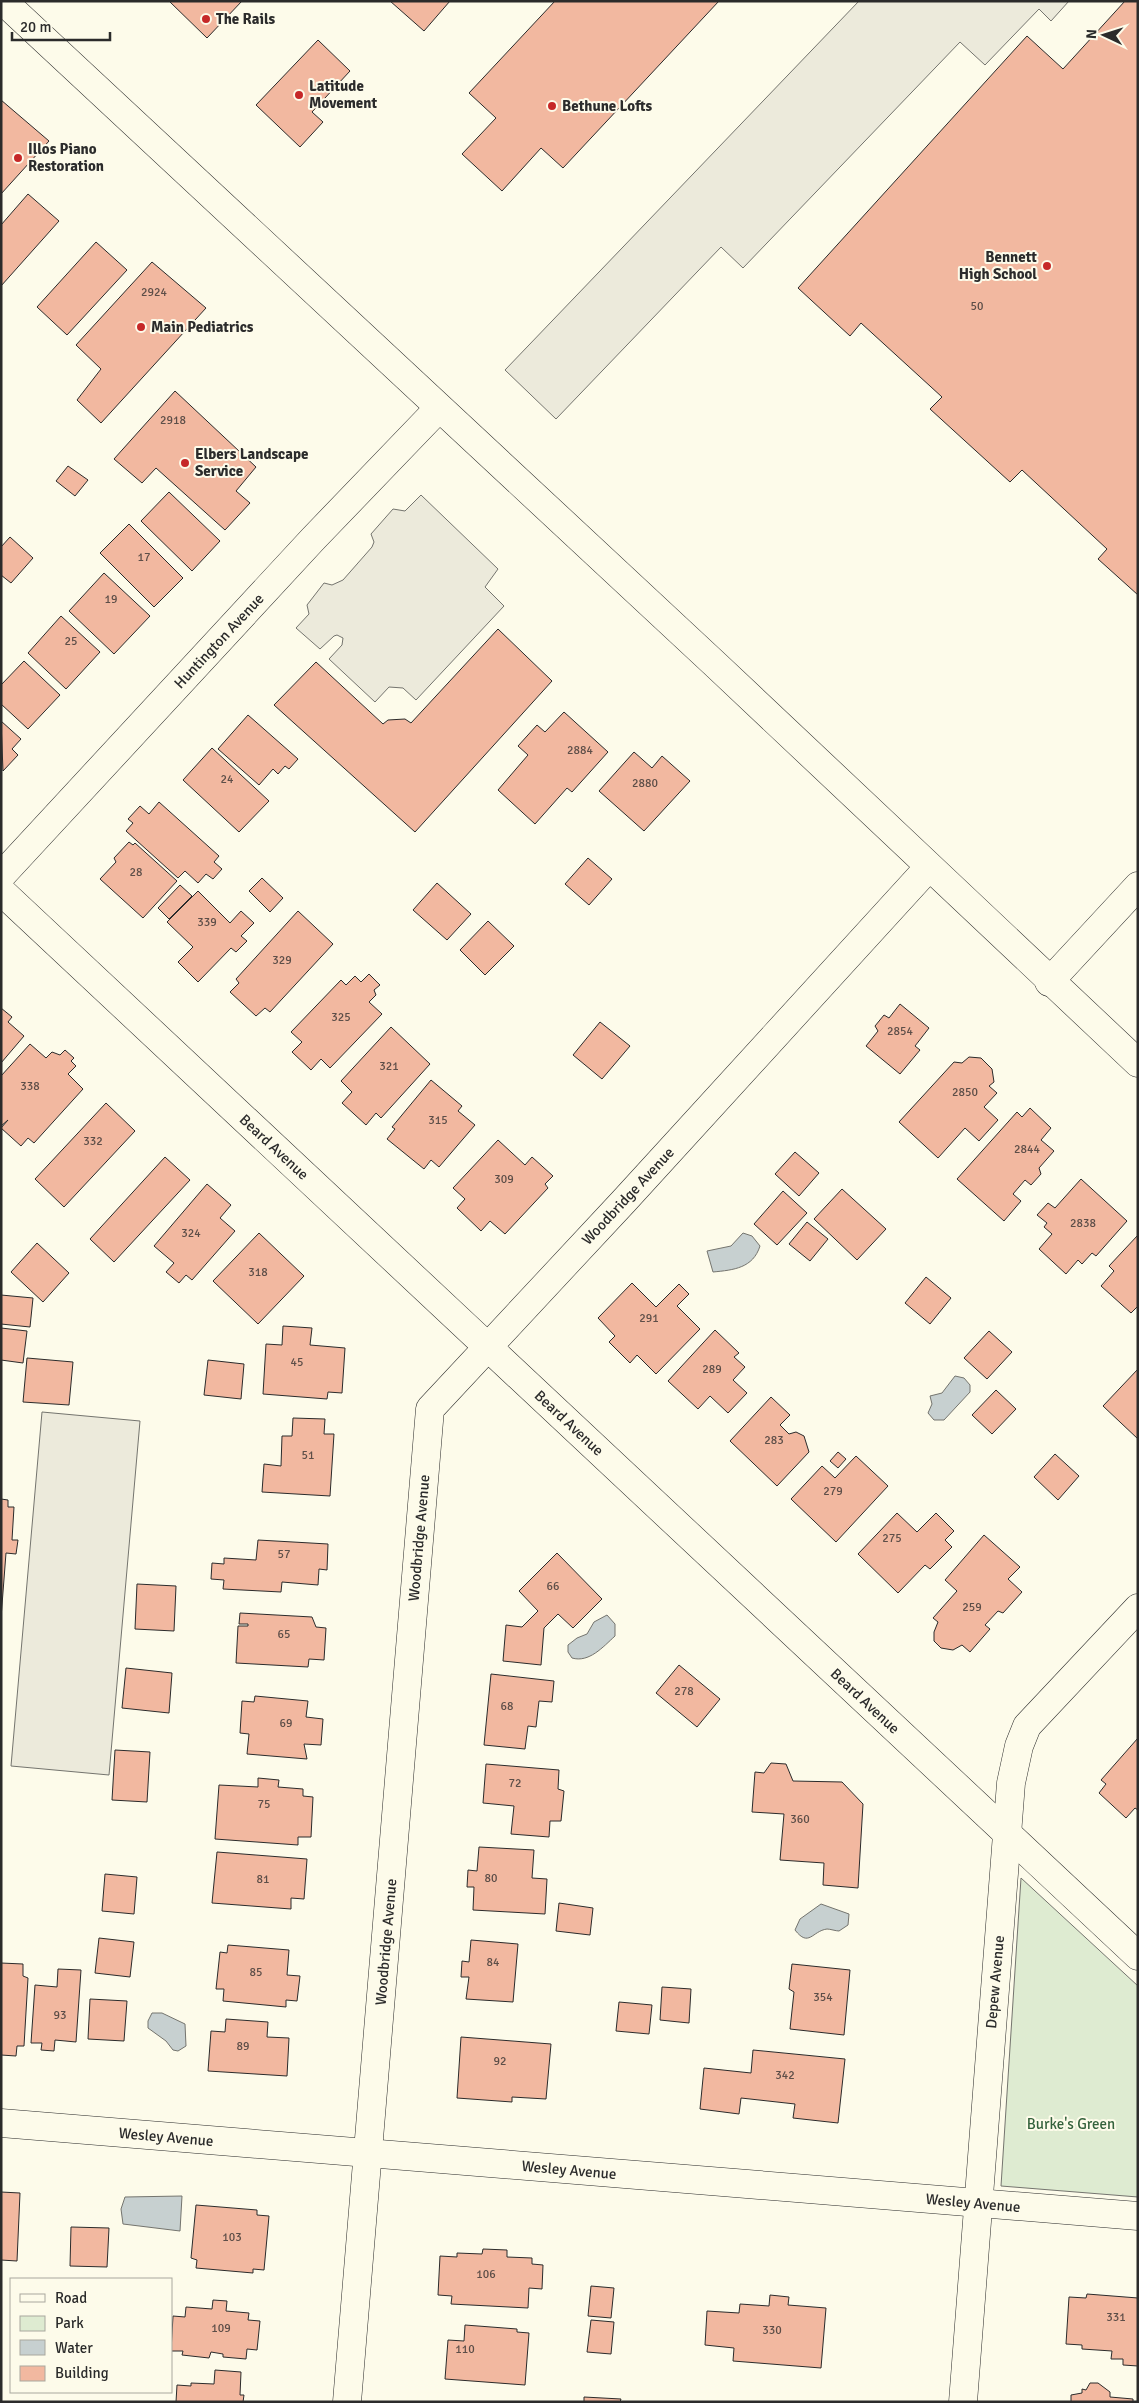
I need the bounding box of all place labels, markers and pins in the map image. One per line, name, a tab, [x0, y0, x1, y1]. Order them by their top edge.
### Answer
place label: The Rails	[216, 10, 276, 28]
marker: The Rails	[200, 13, 212, 25]
place label: Latitude Movement	[309, 77, 378, 112]
marker: Latitude Movement	[293, 89, 305, 101]
place label: Bethune Lofts	[562, 97, 652, 115]
marker: Bethune Lofts	[546, 100, 558, 112]
place label: Illos Piano Restoration	[28, 140, 104, 175]
marker: Illos Piano Restoration	[12, 152, 24, 164]
place label: Bennett High School	[959, 248, 1037, 283]
marker: Bennett High School	[1041, 260, 1053, 272]
place label: Main Pediatrics	[151, 318, 254, 336]
marker: Main Pediatrics	[135, 321, 147, 333]
place label: Elbers Landscape Service	[195, 445, 308, 480]
marker: Elbers Landscape Service	[179, 457, 191, 469]

